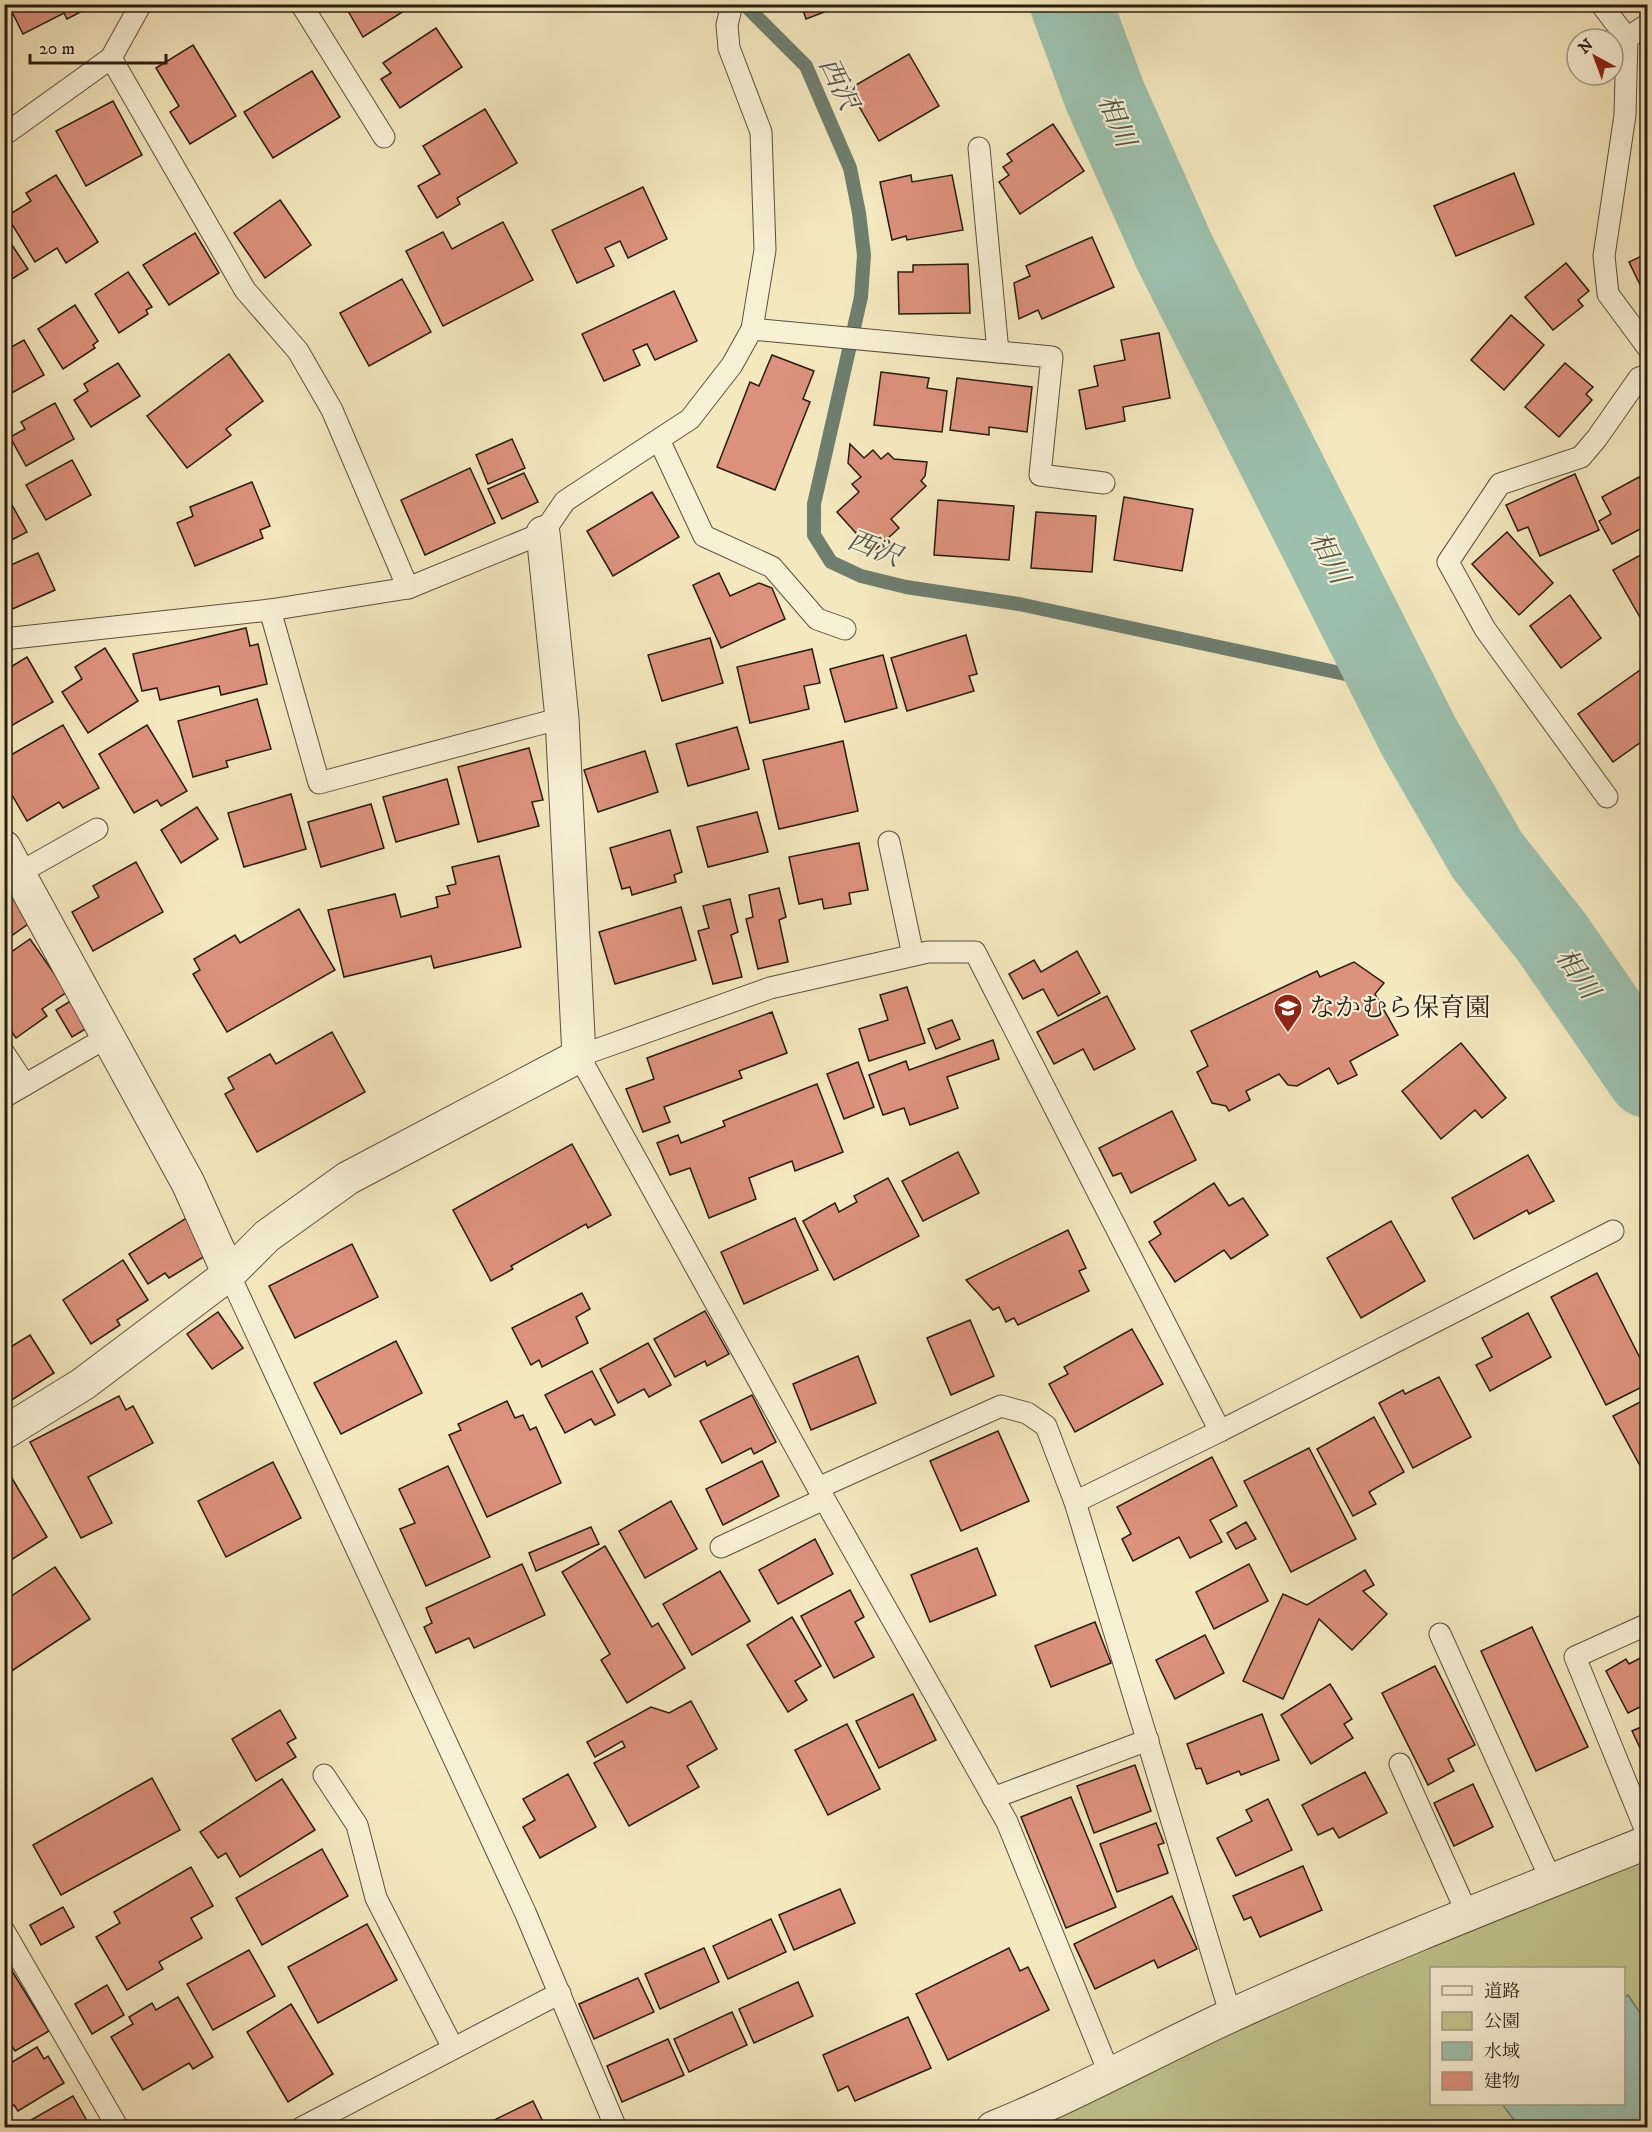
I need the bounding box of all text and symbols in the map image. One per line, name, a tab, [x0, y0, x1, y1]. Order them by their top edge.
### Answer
scale bar	[30, 27, 166, 65]
north arrow	[1565, 27, 1625, 87]
text: N	[1574, 35, 1597, 58]
text: 20 m	[39, 38, 75, 60]
water label: 西沢	[811, 52, 866, 118]
water label: 相川	[1090, 90, 1143, 155]
water label: 西沢	[843, 523, 908, 576]
water label: 相川	[1302, 526, 1358, 592]
water label: 相川	[1548, 942, 1608, 1008]
school or university icon: なかむら保育園	[1272, 992, 1304, 1034]
place label: なかむら保育園	[1309, 992, 1491, 1025]
legend	[1430, 1967, 1625, 2105]
text: 道路	[1484, 1981, 1520, 2003]
text: 公園	[1484, 2011, 1520, 2033]
text: 水域	[1484, 2041, 1520, 2063]
text: 建物	[1484, 2071, 1520, 2093]

